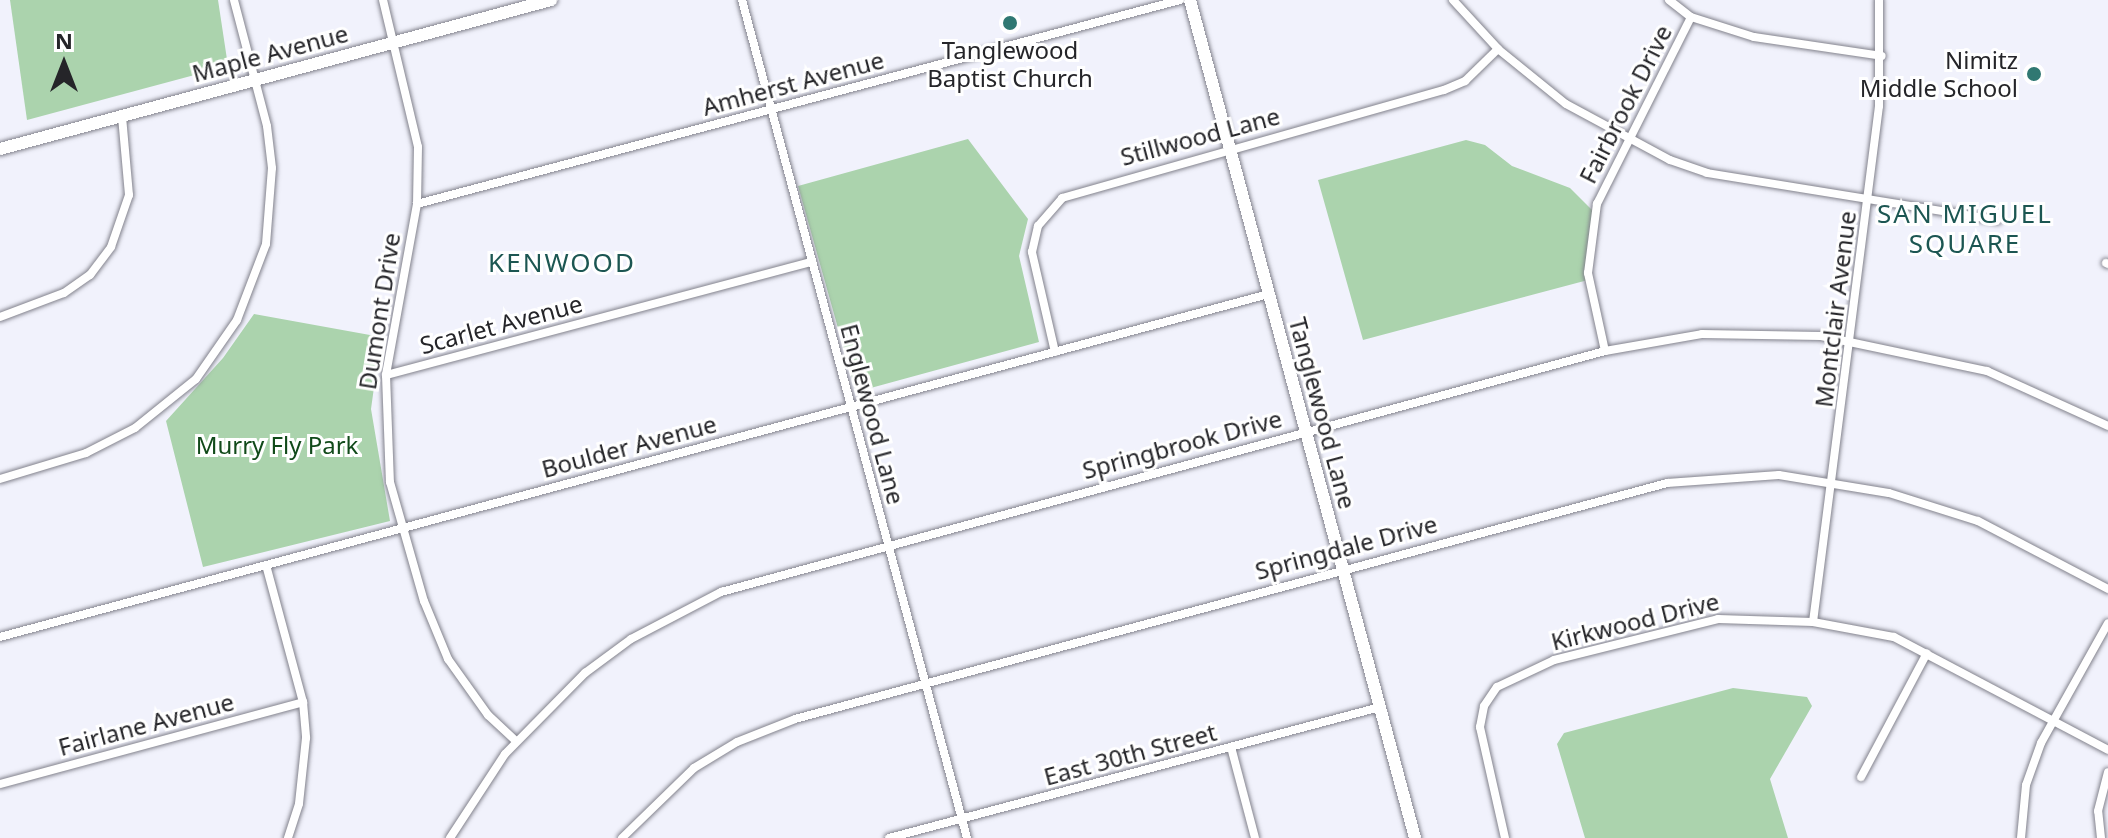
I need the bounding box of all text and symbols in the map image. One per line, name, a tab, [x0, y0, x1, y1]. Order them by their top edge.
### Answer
marker: Tanglewood Baptist Church	[1001, 14, 1019, 32]
street label: Maple Avenue	[189, 18, 351, 88]
street label: Fairbrook Drive	[1573, 20, 1677, 188]
north arrow	[24, 24, 104, 104]
text: N	[55, 25, 73, 55]
place label: Tanglewood Baptist Church	[927, 36, 1093, 92]
street label: Amherst Avenue	[699, 45, 887, 121]
place label: Nimitz Middle School	[1860, 46, 2018, 102]
marker: Nimitz Middle School	[2025, 65, 2043, 83]
street label: Stillwood Lane	[1117, 101, 1283, 171]
district label: SAN MIGUEL SQUARE	[1877, 198, 2053, 260]
street label: Montclair Avenue	[1809, 209, 1861, 409]
street label: Dumont Drive	[352, 231, 406, 391]
district label: KENWOOD	[488, 247, 636, 279]
street label: Scarlet Avenue	[417, 288, 585, 360]
street label: Tanglewood Lane	[1284, 314, 1362, 512]
street label: Englewood Lane	[835, 321, 911, 507]
street label: Springbrook Drive	[1079, 404, 1285, 484]
street label: Boulder Avenue	[538, 409, 720, 483]
park label: Murry Fly Park	[196, 431, 358, 459]
street label: Springdale Drive	[1252, 509, 1440, 585]
street label: Kirkwood Drive	[1548, 586, 1722, 656]
street label: Fairlane Avenue	[55, 687, 237, 761]
street label: East 30th Street	[1041, 717, 1219, 791]

